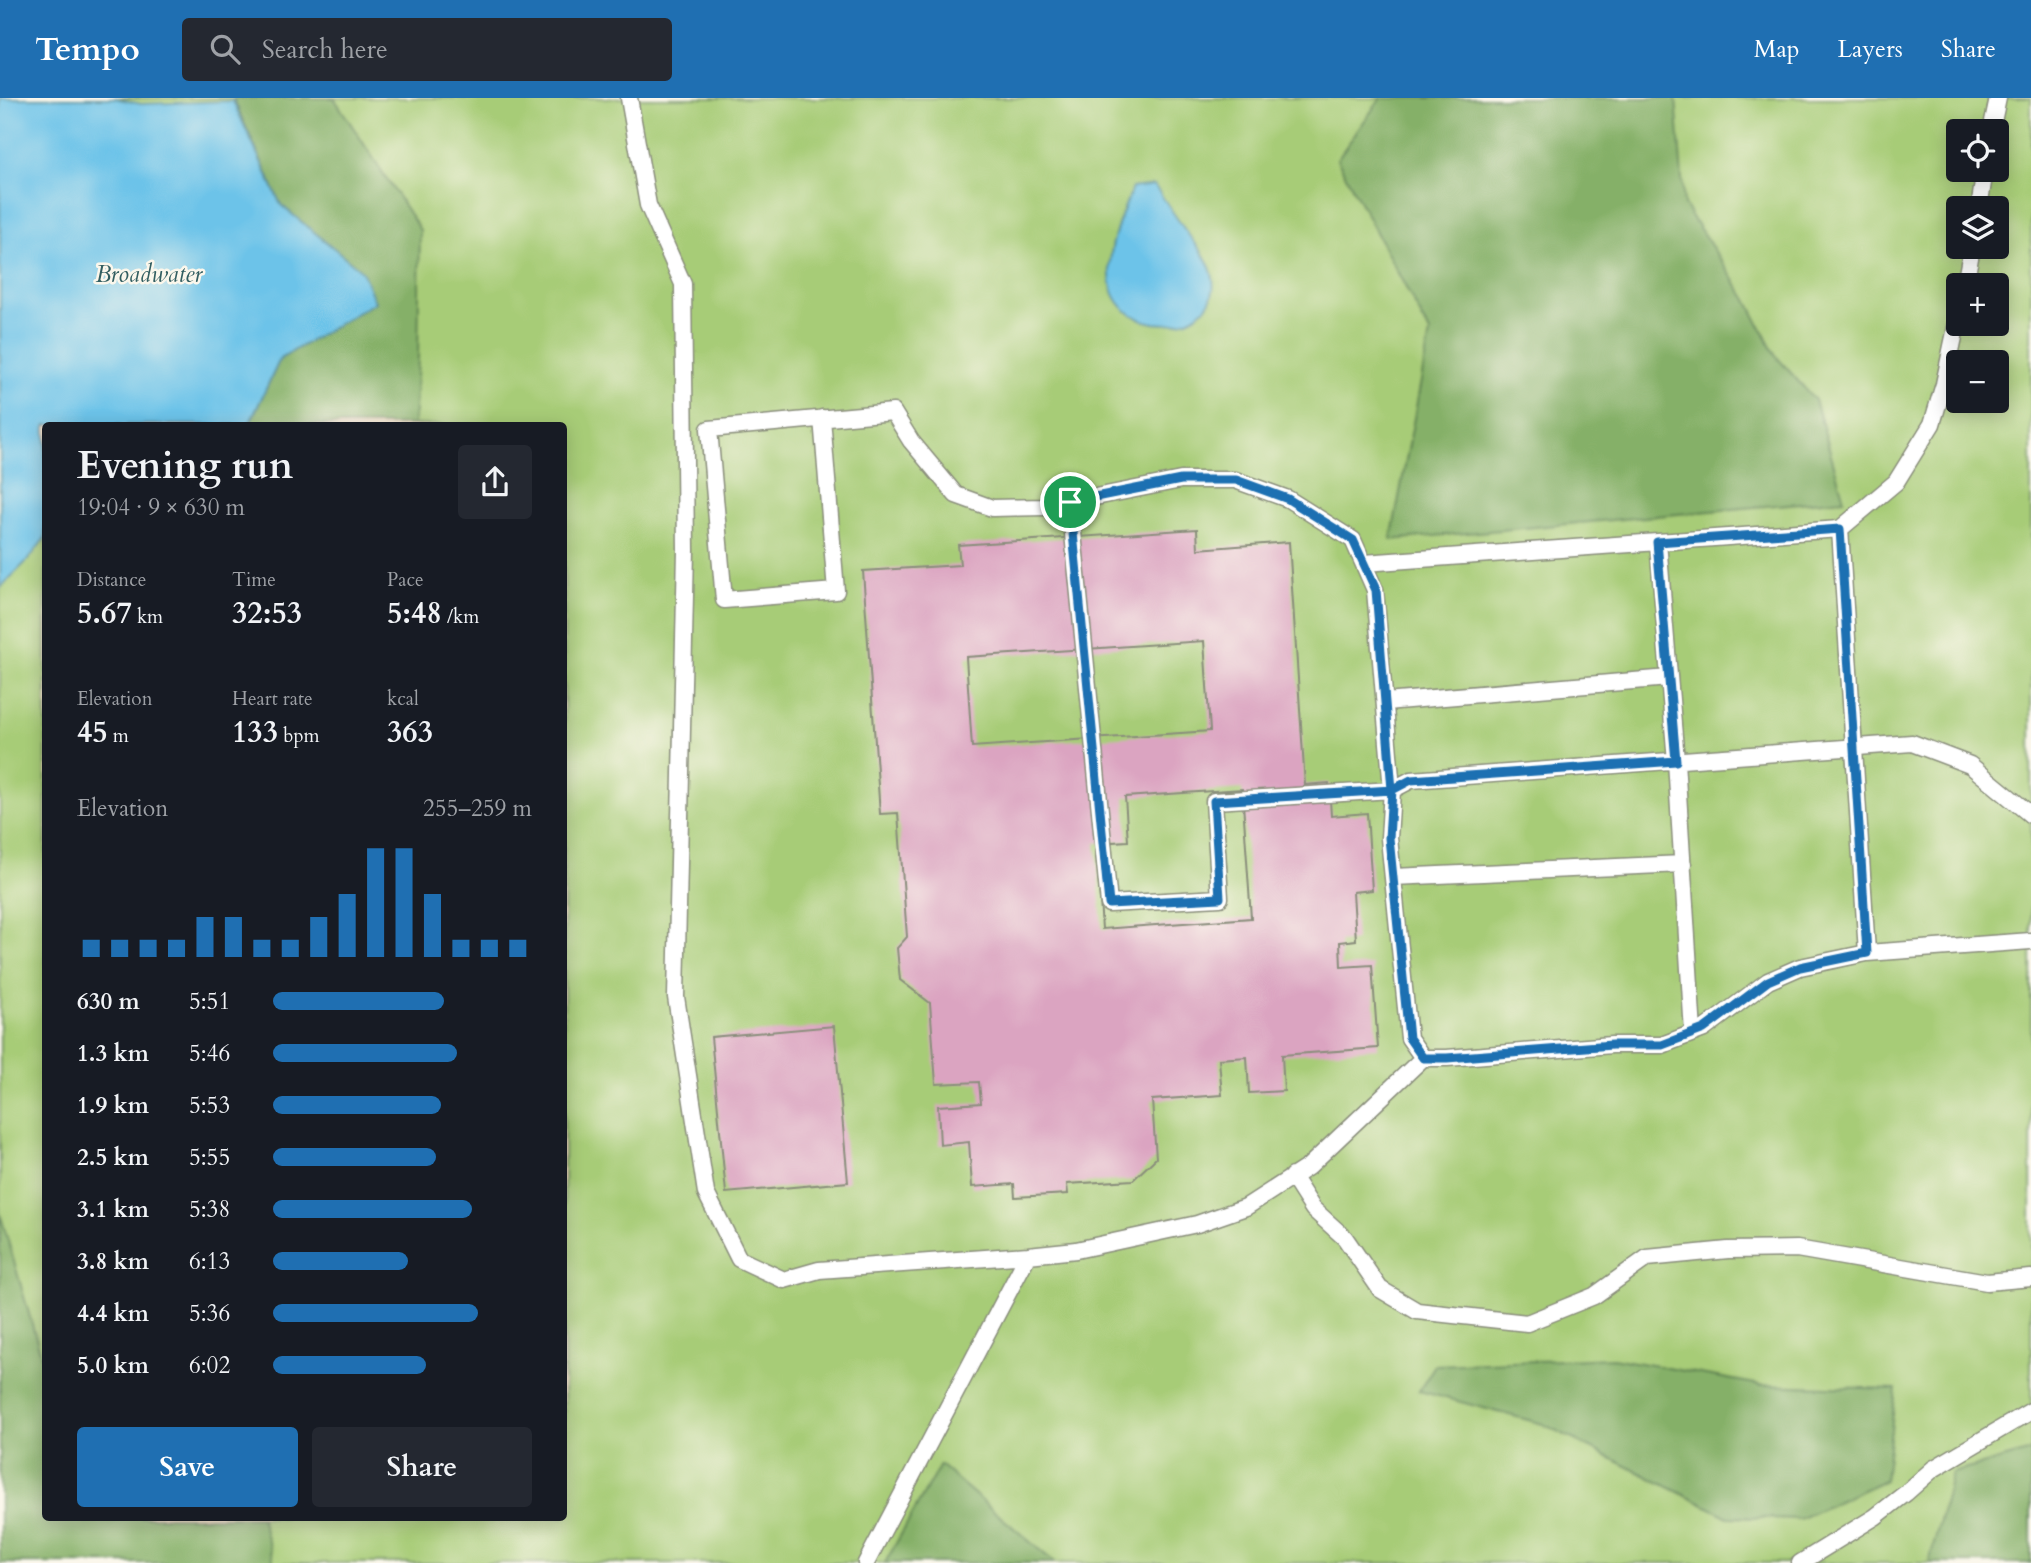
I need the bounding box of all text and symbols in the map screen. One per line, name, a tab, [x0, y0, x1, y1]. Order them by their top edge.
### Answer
search box	[182, 18, 672, 81]
text: Tempo	[35, 27, 140, 72]
icon: search	[206, 30, 244, 68]
text: Search here	[262, 32, 388, 67]
text: Map	[1754, 33, 1800, 66]
text: Layers	[1838, 33, 1903, 66]
text: Share	[1941, 33, 1996, 66]
map controls	[1946, 119, 2009, 413]
button: locate	[1946, 119, 2009, 182]
button: layers	[1946, 196, 2009, 259]
water label: Broadwater	[96, 258, 204, 291]
button: +	[1946, 273, 2009, 336]
button: −	[1946, 350, 2009, 413]
text: Evening run	[77, 440, 293, 492]
button: share	[458, 445, 532, 519]
pin	[1040, 472, 1100, 532]
icon: arrive	[1051, 483, 1089, 521]
text: 19:04 · 9 × 630 m	[77, 492, 245, 523]
text: Distance	[77, 567, 146, 593]
text: Time	[232, 567, 276, 593]
text: Pace	[387, 567, 424, 593]
text: 5.67	[77, 593, 132, 634]
text: 32:53	[232, 593, 302, 634]
text: 5:48	[387, 593, 442, 634]
text: km	[132, 604, 163, 630]
text: /km	[442, 604, 479, 630]
text: Elevation	[77, 686, 152, 712]
text: Heart rate	[232, 686, 313, 712]
text: kcal	[387, 686, 419, 712]
text: 45	[77, 712, 108, 753]
text: 133	[232, 712, 278, 753]
text: 363	[387, 712, 433, 753]
text: m	[108, 723, 129, 749]
text: bpm	[278, 723, 320, 749]
text: Elevation	[77, 793, 168, 824]
text: 255–259 m	[423, 793, 532, 824]
text: 630 m	[77, 986, 140, 1017]
text: 5:51	[189, 986, 230, 1017]
text: 1.3 km	[77, 1038, 149, 1069]
text: 5:46	[189, 1038, 230, 1069]
text: 1.9 km	[77, 1090, 149, 1121]
text: 5:53	[189, 1090, 230, 1121]
text: 2.5 km	[77, 1142, 149, 1173]
text: 5:55	[189, 1142, 230, 1173]
text: 3.1 km	[77, 1194, 149, 1225]
text: 5:38	[189, 1194, 230, 1225]
text: 3.8 km	[77, 1246, 149, 1277]
text: 6:13	[189, 1246, 230, 1277]
text: 4.4 km	[77, 1298, 149, 1329]
text: 5:36	[189, 1298, 230, 1329]
text: 5.0 km	[77, 1350, 149, 1381]
text: 6:02	[189, 1350, 230, 1381]
button: Save	[77, 1427, 298, 1507]
button: Share	[312, 1427, 532, 1507]

